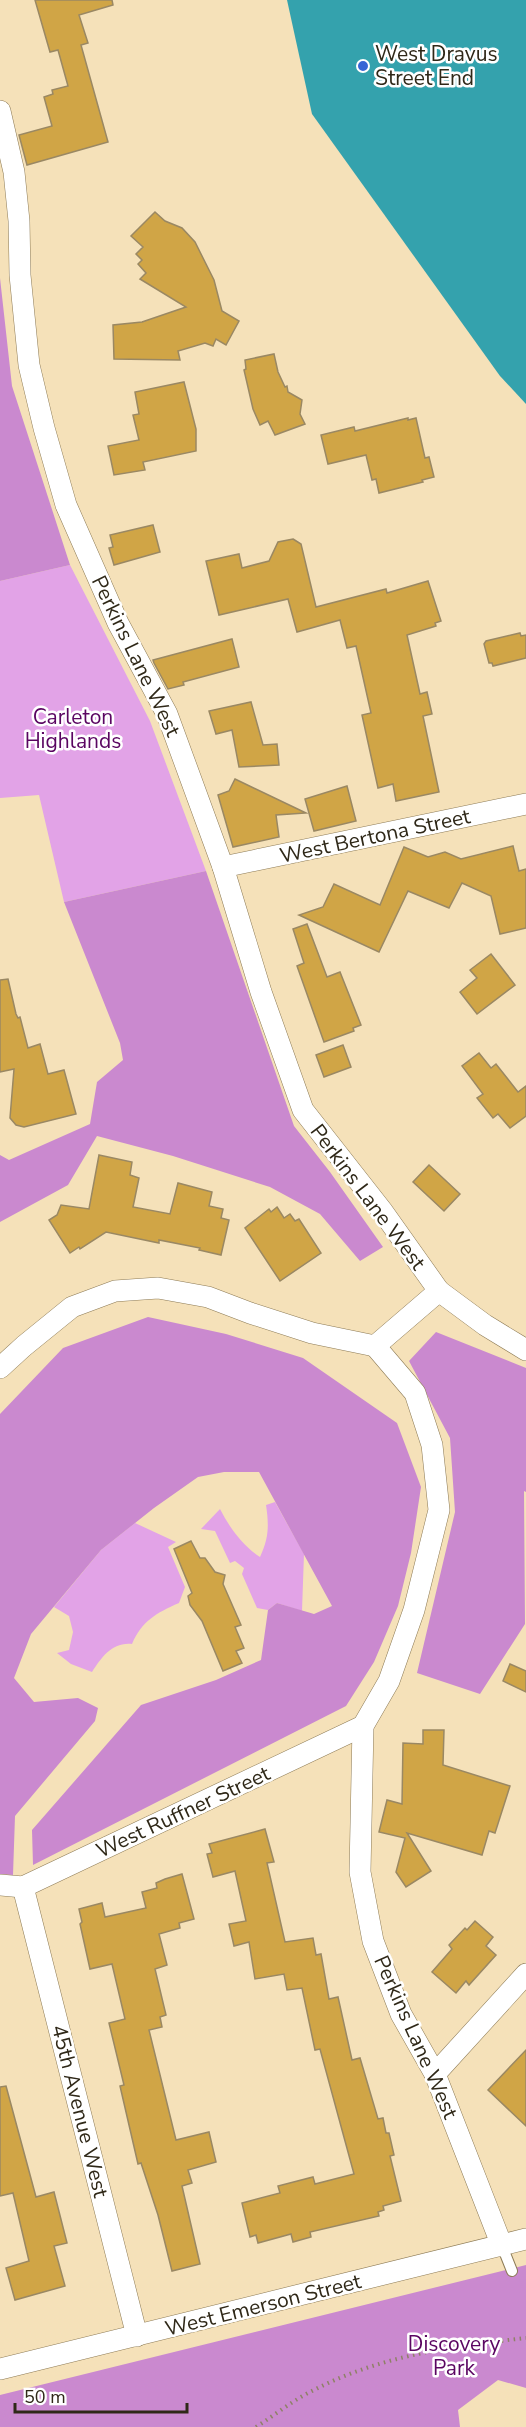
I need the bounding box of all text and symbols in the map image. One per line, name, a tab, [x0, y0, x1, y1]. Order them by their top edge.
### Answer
place label: West Dravus Street End	[375, 40, 498, 92]
marker: West Dravus Street End	[356, 59, 370, 73]
street label: Perkins Lane West	[85, 571, 187, 742]
park label: Carleton Highlands	[25, 703, 121, 755]
street label: West Bertona Street	[277, 802, 473, 870]
street label: Perkins Lane West	[304, 1118, 432, 1276]
street label: West Ruffner Street	[92, 1759, 275, 1865]
street label: Perkins Lane West	[367, 1951, 465, 2124]
street label: 45th Avenue West	[45, 2022, 115, 2201]
street label: West Emerson Street	[162, 2267, 365, 2343]
park label: Discovery Park	[408, 2330, 500, 2382]
scale bar	[15, 2376, 188, 2414]
text: 50 m	[24, 2385, 66, 2409]

